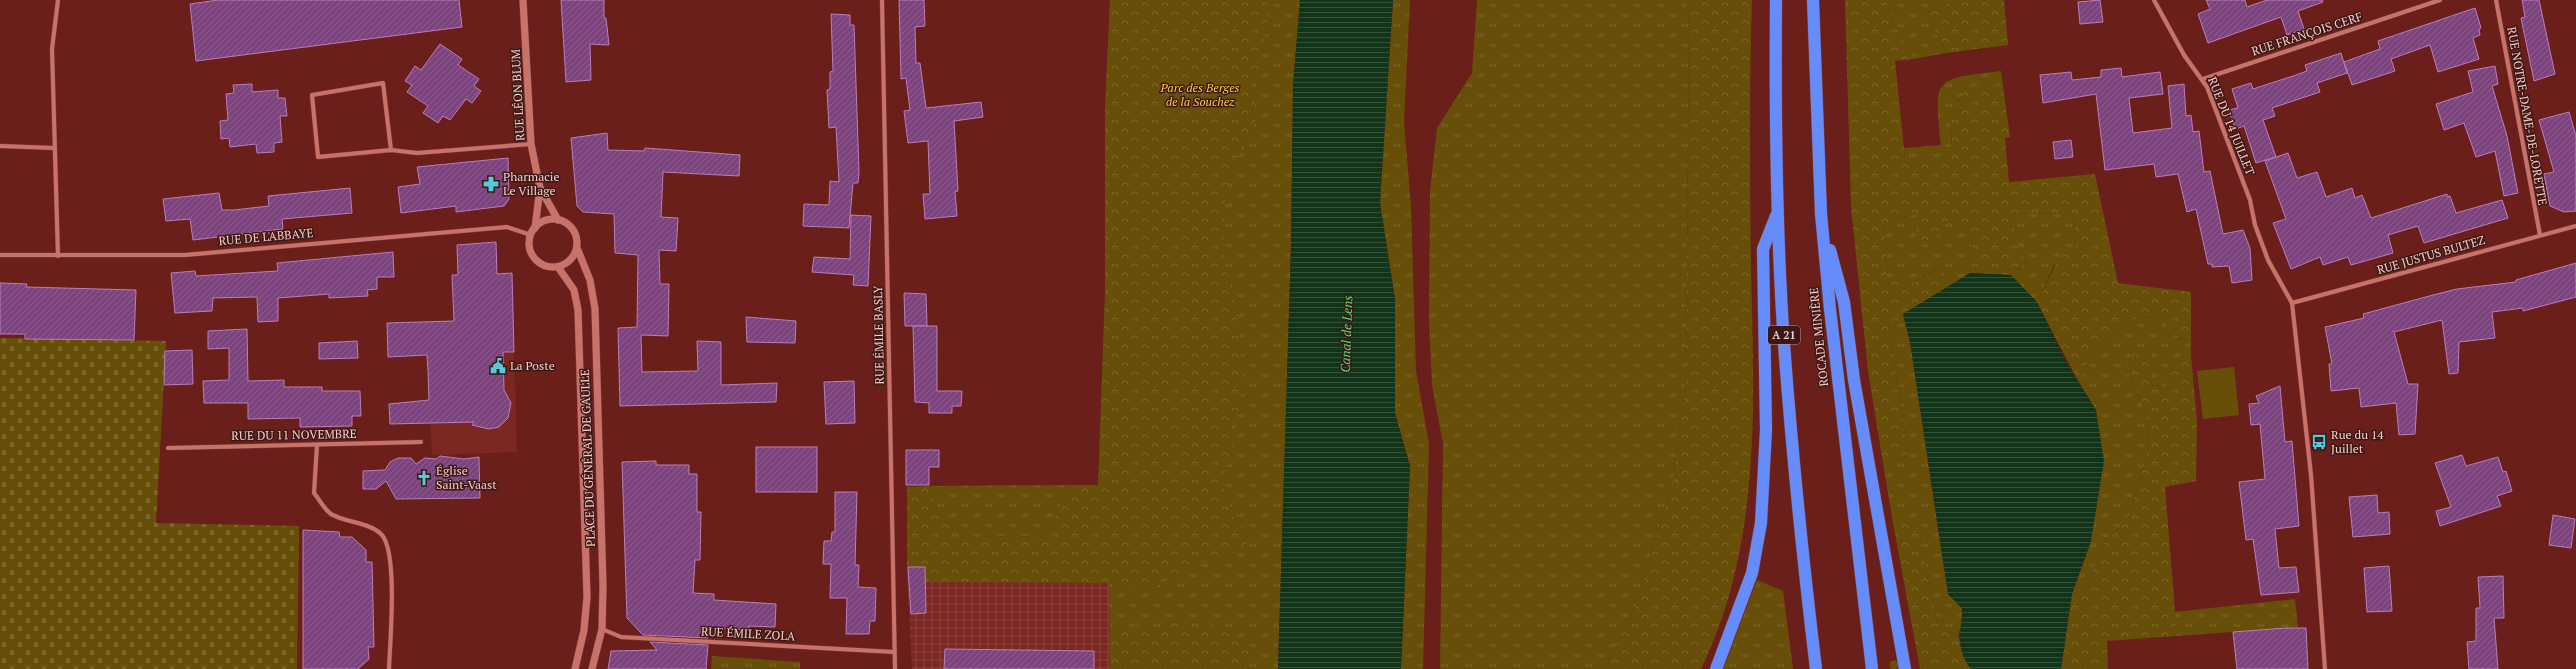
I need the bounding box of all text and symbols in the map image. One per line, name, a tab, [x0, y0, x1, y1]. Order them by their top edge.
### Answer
street label: RUE FRANÇOIS CERF	[2250, 9, 2364, 59]
street label: RUE NOTRE-DAME-DE-LORETTE	[2504, 26, 2551, 206]
street label: RUE LÉON BLUM	[508, 48, 527, 141]
street label: RUE DU 14 JUILLET	[2205, 74, 2258, 178]
park label: Parc des Berges de la Souchez	[1159, 80, 1240, 109]
place label: Pharmacie Le Village	[503, 169, 560, 198]
pharmacy icon: Pharmacie Le Village	[482, 175, 500, 193]
street label: RUE DE L'ABBAYE	[218, 225, 314, 248]
street label: RUE JUSTUS BULTEZ	[2375, 232, 2487, 277]
street label: RUE ÉMILE BASLY	[870, 285, 887, 385]
street label: ROCADE MINIÈRE	[1806, 287, 1831, 387]
water label: Canal de Lens	[1336, 294, 1356, 373]
road number: A 21	[1768, 326, 1800, 344]
public building icon: La Poste	[489, 357, 507, 375]
place label: La Poste	[510, 358, 555, 373]
street label: PLACE DU GÉNÉRAL DE GAULLE	[577, 369, 598, 547]
street label: RUE DU 11 NOVEMBRE	[231, 426, 357, 443]
place label: Rue du 14 Juillet	[2331, 427, 2384, 456]
bus stop icon: Rue du 14 Juillet	[2310, 433, 2328, 451]
place label: Église Saint-Vaast	[436, 463, 497, 492]
church icon: Église Saint-Vaast	[415, 469, 433, 487]
street label: RUE ÉMILE ZOLA	[700, 624, 796, 644]

